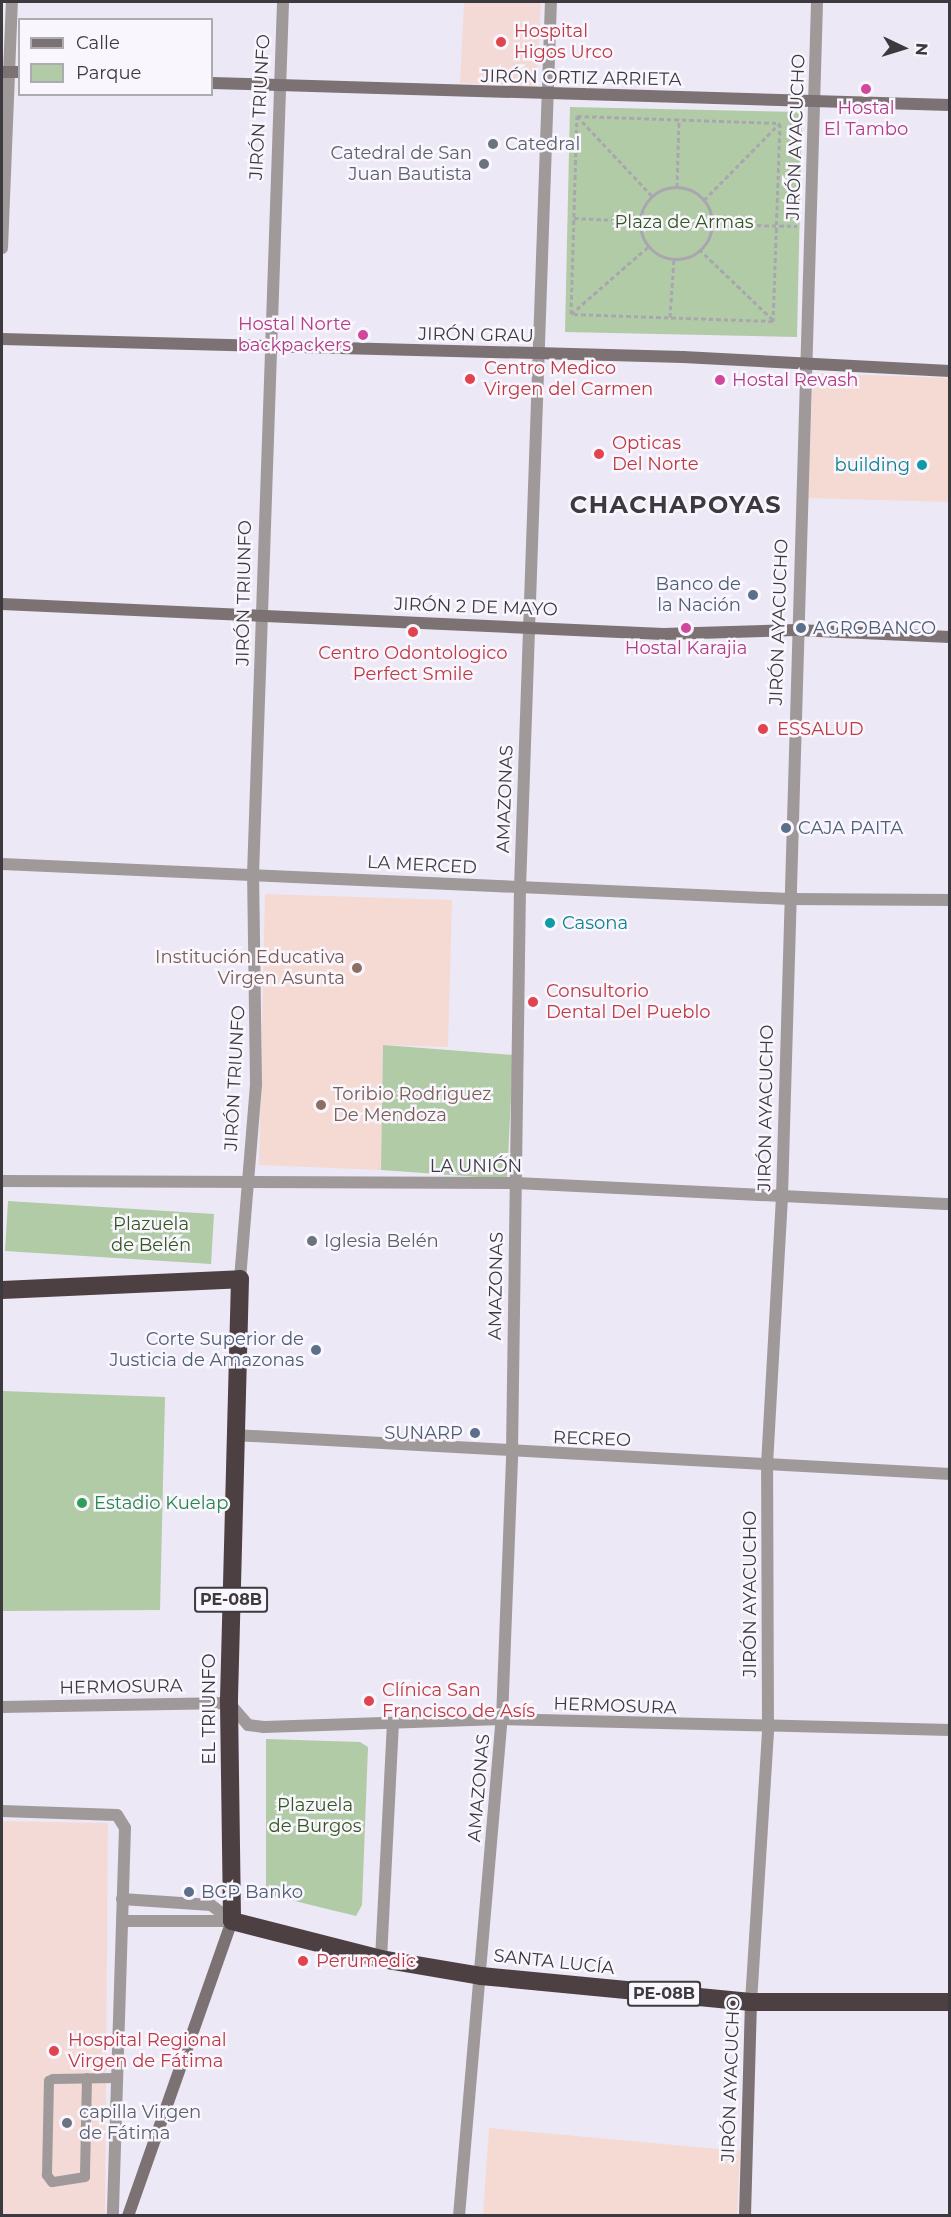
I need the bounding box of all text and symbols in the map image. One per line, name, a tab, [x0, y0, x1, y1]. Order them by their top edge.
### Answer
legend	[18, 18, 213, 96]
north arrow	[873, 18, 933, 78]
place label: Hospital Higos Urco	[514, 21, 613, 63]
text: Calle	[76, 32, 120, 54]
marker: Hospital Higos Urco	[492, 33, 510, 51]
street label: JIRÓN TRIUNFO	[245, 34, 275, 180]
text: N	[912, 42, 931, 56]
street label: JIRÓN AYACUCHO	[782, 53, 810, 221]
text: Parque	[76, 62, 141, 84]
street label: JIRÓN ORTIZ ARRIETA	[480, 65, 682, 91]
marker: Hostal El Tambo	[859, 82, 873, 96]
place label: Hostal El Tambo	[824, 98, 908, 140]
place label: Catedral	[505, 133, 580, 155]
marker: Catedral	[486, 137, 500, 151]
place label: Catedral de San Juan Bautista	[330, 143, 472, 186]
marker: Catedral de San Juan Bautista	[477, 157, 491, 171]
park label: Plaza de Armas	[614, 211, 754, 233]
place label: Hostal Norte backpackers	[238, 314, 351, 356]
street label: JIRÓN GRAU	[418, 323, 534, 347]
marker: Hostal Norte backpackers	[356, 328, 370, 342]
place label: Centro Medico Virgen del Carmen	[484, 358, 653, 400]
place label: Hostal Revash	[732, 369, 859, 391]
marker: Centro Medico Virgen del Carmen	[461, 370, 479, 388]
marker: Hostal Revash	[713, 373, 727, 387]
place label: Opticas Del Norte	[612, 433, 699, 476]
marker: Opticas Del Norte	[590, 445, 608, 463]
place label: building	[834, 454, 910, 476]
marker: building	[915, 458, 929, 472]
district label: CHACHAPOYAS	[570, 491, 782, 519]
street label: JIRÓN TRIUNFO	[232, 520, 256, 666]
street label: JIRÓN AYACUCHO	[765, 538, 793, 706]
place label: Banco de la Nación	[656, 574, 741, 616]
marker: Banco de la Nación	[746, 588, 760, 602]
street label: JIRÓN 2 DE MAYO	[394, 593, 558, 621]
place label: AGROBANCO	[813, 617, 936, 639]
marker: Hostal Karajia	[679, 621, 693, 635]
marker: AGROBANCO	[794, 621, 808, 635]
marker: Centro Odontologico Perfect Smile	[404, 623, 422, 641]
place label: Hostal Karajia	[625, 637, 747, 659]
place label: Centro Odontologico Perfect Smile	[318, 643, 508, 686]
place label: ESSALUD	[777, 718, 864, 740]
marker: ESSALUD	[754, 720, 772, 738]
street label: AMAZONAS	[492, 745, 518, 853]
place label: CAJA PAITA	[798, 817, 903, 839]
marker: CAJA PAITA	[779, 821, 793, 835]
street label: LA MERCED	[366, 851, 478, 879]
place label: Casona	[562, 912, 628, 934]
marker: Casona	[543, 916, 557, 930]
place label: Institución Educativa Virgen Asunta	[155, 947, 345, 990]
marker: Institución Educativa Virgen Asunta	[350, 961, 364, 975]
place label: Consultorio Dental Del Pueblo	[546, 981, 711, 1024]
marker: Consultorio Dental Del Pueblo	[524, 993, 542, 1011]
street label: JIRÓN TRIUNFO	[220, 1005, 250, 1151]
street label: JIRÓN AYACUCHO	[754, 1024, 778, 1192]
place label: Toribio Rodriguez De Mendoza	[333, 1084, 491, 1126]
marker: Toribio Rodriguez De Mendoza	[314, 1098, 328, 1112]
street label: LA UNIÓN	[430, 1155, 522, 1177]
park label: Plazuela de Belén	[111, 1214, 191, 1256]
place label: Iglesia Belén	[324, 1230, 439, 1252]
street label: AMAZONAS	[484, 1232, 508, 1340]
marker: Iglesia Belén	[305, 1234, 319, 1248]
place label: Corte Superior de Justicia de Amazonas	[109, 1329, 304, 1372]
marker: Corte Superior de Justicia de Amazonas	[309, 1343, 323, 1357]
place label: SUNARP	[384, 1422, 463, 1444]
marker: SUNARP	[468, 1426, 482, 1440]
street label: RECREO	[553, 1427, 631, 1451]
place label: Estadio Kuelap	[94, 1492, 228, 1514]
marker: Estadio Kuelap	[75, 1496, 89, 1510]
street label: JIRÓN AYACUCHO	[739, 1511, 761, 1677]
road number: PE-08B	[194, 1587, 268, 1613]
street label: EL TRIUNFO	[198, 1653, 220, 1765]
street label: HERMOSURA	[59, 1675, 183, 1699]
place label: Clínica San Francisco de Asís	[382, 1680, 535, 1722]
marker: Clínica San Francisco de Asís	[360, 1692, 378, 1710]
street label: HERMOSURA	[553, 1693, 677, 1719]
street label: AMAZONAS	[464, 1733, 494, 1843]
park label: Plazuela de Burgos	[269, 1795, 361, 1838]
place label: BCP Banko	[201, 1881, 303, 1903]
marker: BCP Banko	[182, 1885, 196, 1899]
street label: SANTA LUCÍA	[492, 1945, 616, 1979]
place label: Perumedic	[316, 1950, 416, 1972]
marker: Perumedic	[294, 1952, 312, 1970]
road number: PE-08B	[626, 1981, 702, 2007]
street label: JIRÓN AYACUCHO	[717, 1995, 745, 2163]
place label: Hospital Regional Virgen de Fátima	[68, 2030, 227, 2072]
marker: Hospital Regional Virgen de Fátima	[45, 2042, 63, 2060]
place label: capilla Virgen de Fátima	[79, 2102, 201, 2144]
marker: capilla Virgen de Fátima	[60, 2116, 74, 2130]

